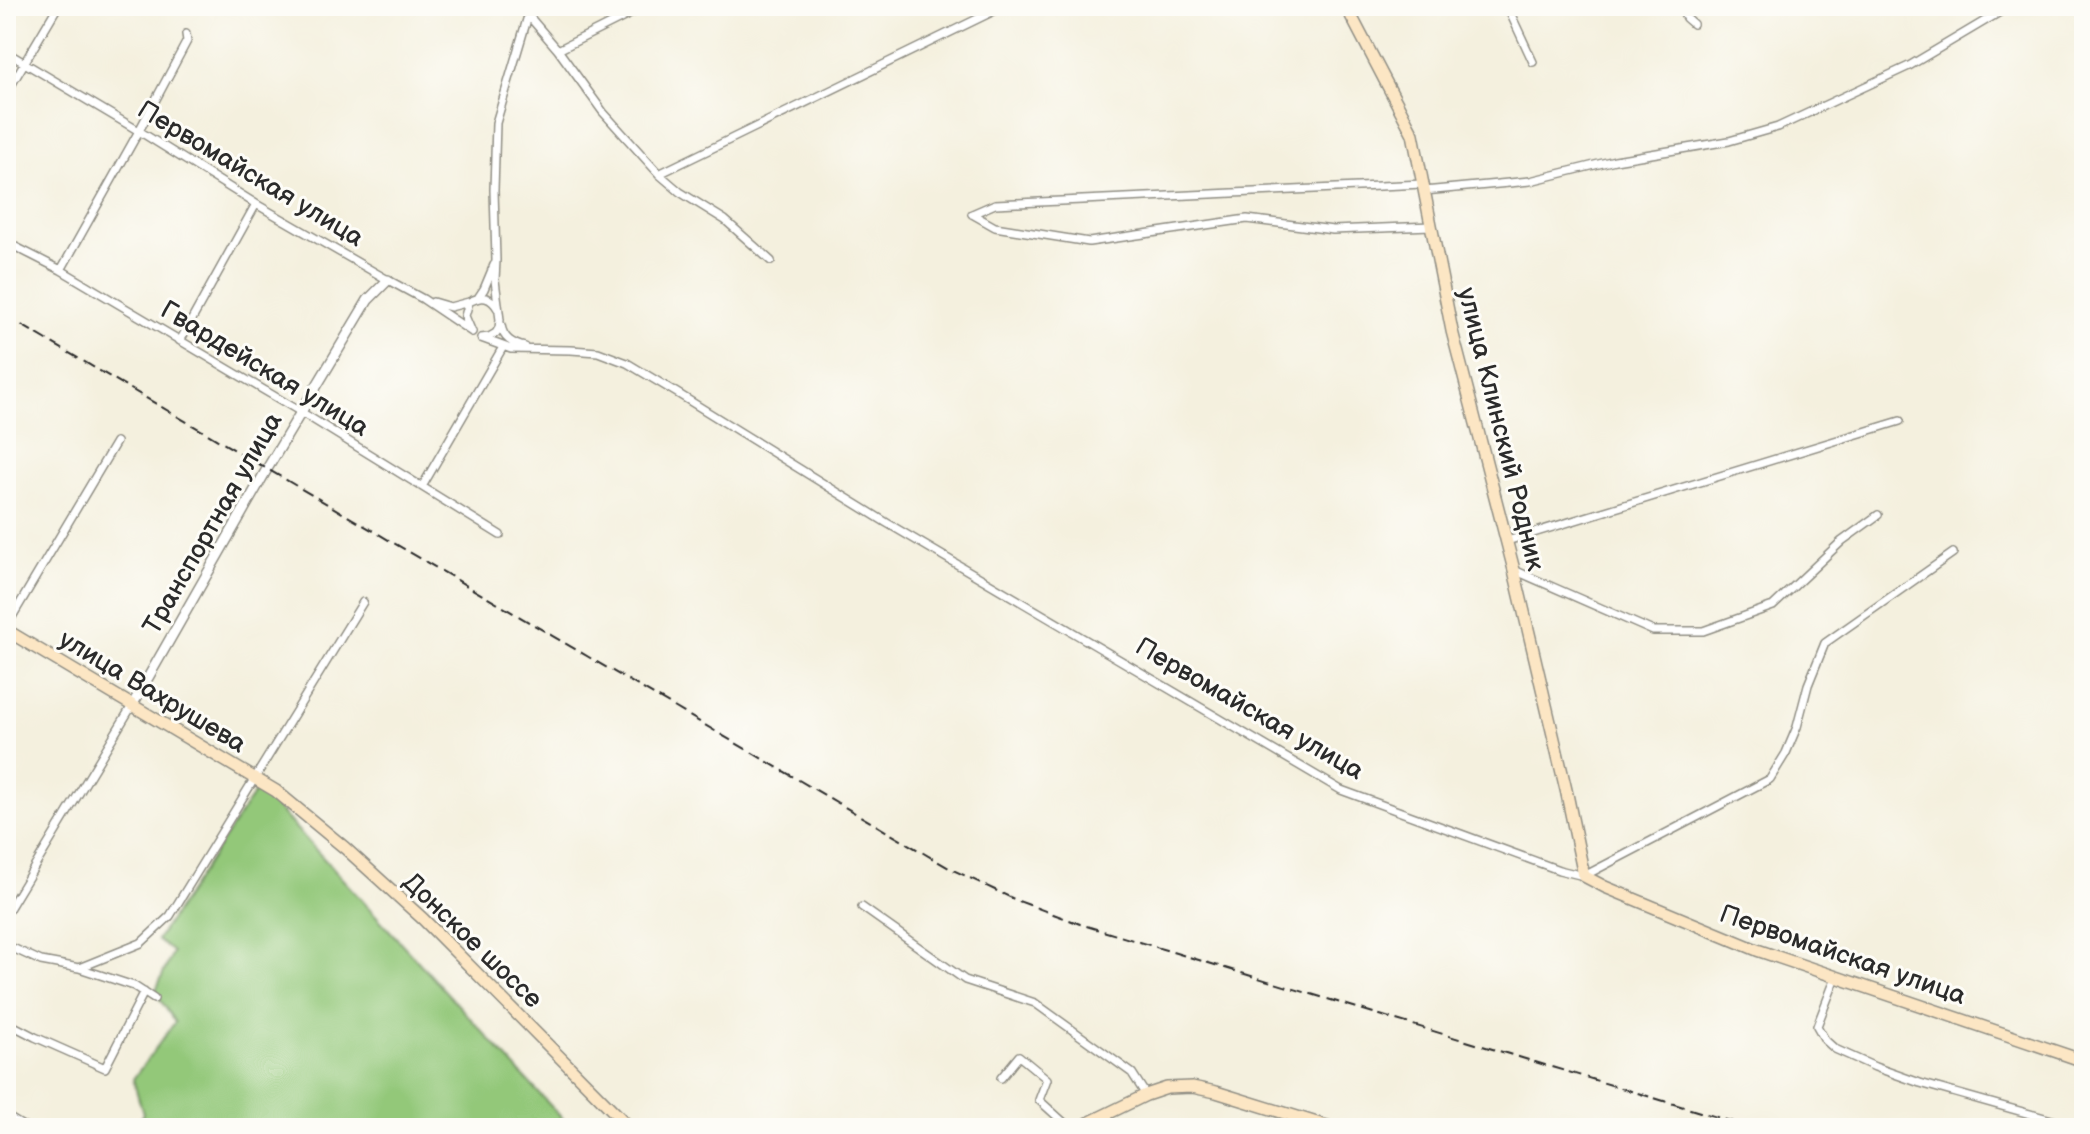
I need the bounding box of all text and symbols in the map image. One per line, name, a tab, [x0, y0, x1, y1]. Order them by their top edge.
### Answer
street label: Первомайская улица	[132, 95, 369, 254]
street label: улица Клинский Родник	[1450, 285, 1551, 574]
street label: Гвардейская улица	[155, 295, 374, 444]
street label: Транспортная улица	[137, 407, 289, 640]
street label: улица Вахрушева	[53, 624, 251, 760]
street label: Первомайская улица	[1130, 631, 1369, 787]
street label: Донское шоссе	[396, 867, 548, 1015]
street label: Первомайская улица	[1715, 899, 1970, 1012]

